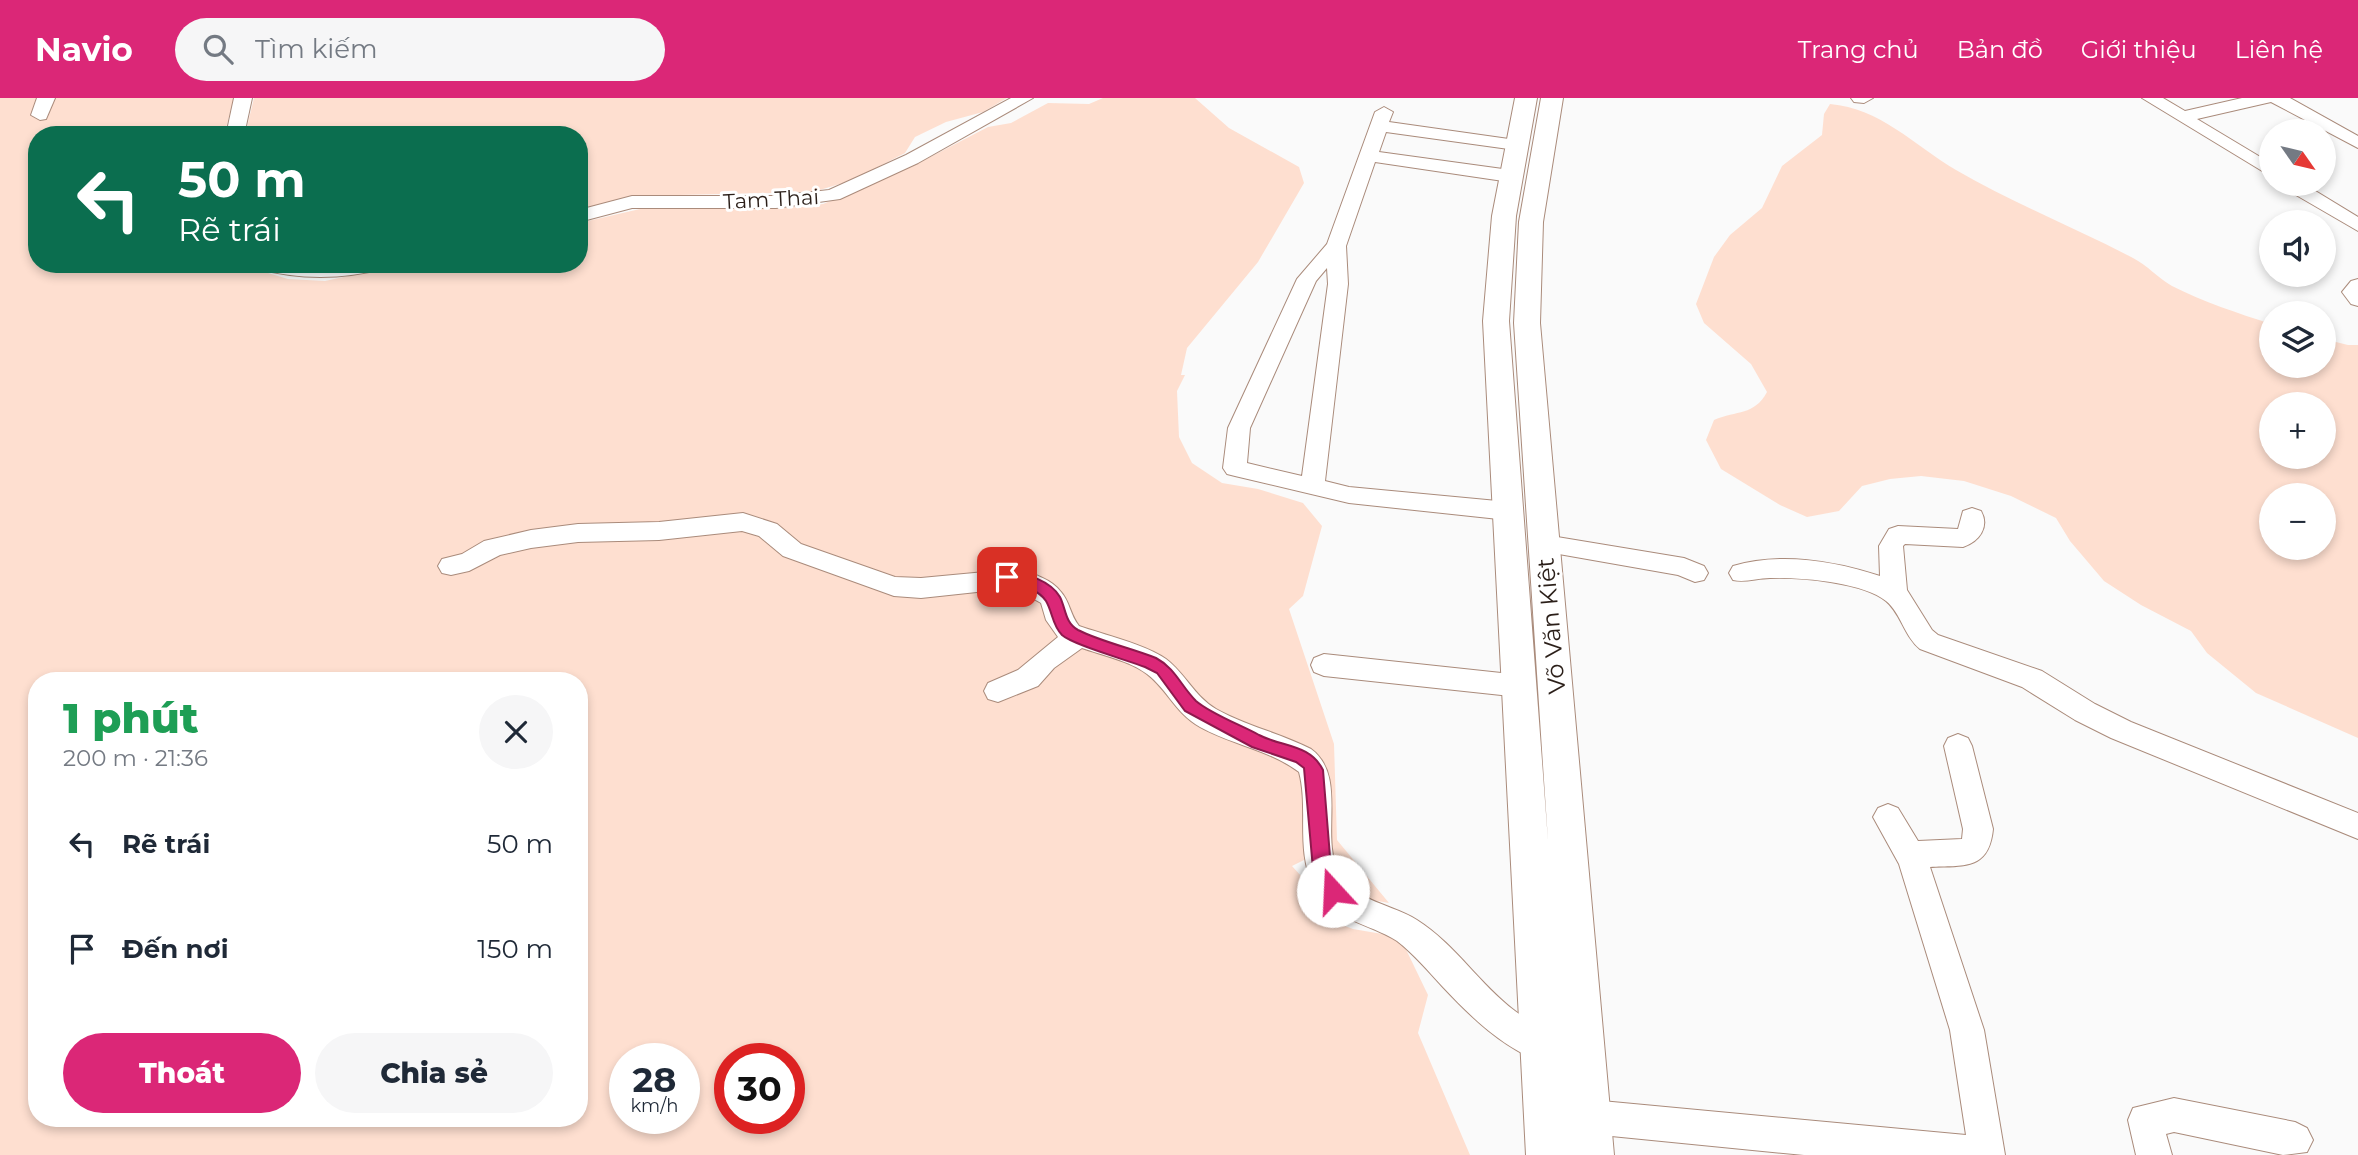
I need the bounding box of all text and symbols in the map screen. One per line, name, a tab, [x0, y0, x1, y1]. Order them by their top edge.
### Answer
search box	[175, 18, 665, 81]
text: Navio	[35, 29, 133, 69]
icon: search	[199, 30, 237, 68]
text: Tìm kiếm	[255, 33, 378, 65]
text: Trang chủ	[1798, 35, 1919, 64]
text: Bản đồ	[1957, 35, 2043, 64]
text: Giới thiệu	[2081, 35, 2197, 64]
text: Liên hệ	[2235, 35, 2323, 64]
north arrow	[2259, 119, 2336, 196]
map controls	[2259, 119, 2336, 560]
text: 50 m	[178, 150, 306, 209]
icon: left	[63, 154, 154, 245]
street label: Tam Thai	[722, 184, 820, 214]
text: Rẽ trái	[178, 210, 281, 249]
button: sound	[2259, 210, 2336, 287]
button: layers	[2259, 301, 2336, 378]
button: +	[2259, 392, 2336, 469]
button: −	[2259, 483, 2336, 560]
pin	[977, 547, 1037, 607]
street label: Võ Văn Kiệt	[1531, 556, 1571, 695]
icon: arrive	[988, 558, 1026, 596]
text: 1 phút	[63, 692, 199, 744]
button: close	[479, 695, 553, 769]
text: 200 m · 21:36	[63, 744, 208, 772]
icon: left	[63, 825, 101, 863]
text: Rẽ trái	[122, 828, 210, 860]
text: 50 m	[487, 828, 553, 860]
position arrow	[1296, 854, 1370, 928]
icon: arrive	[63, 930, 101, 968]
text: Đến nơi	[122, 933, 228, 965]
text: 150 m	[477, 933, 553, 965]
button: Thoát	[63, 1033, 301, 1113]
button: Chia sẻ	[315, 1033, 553, 1113]
speed limit sign: 30	[714, 1043, 805, 1134]
text: 28	[633, 1058, 676, 1101]
text: km/h	[630, 1095, 679, 1117]

